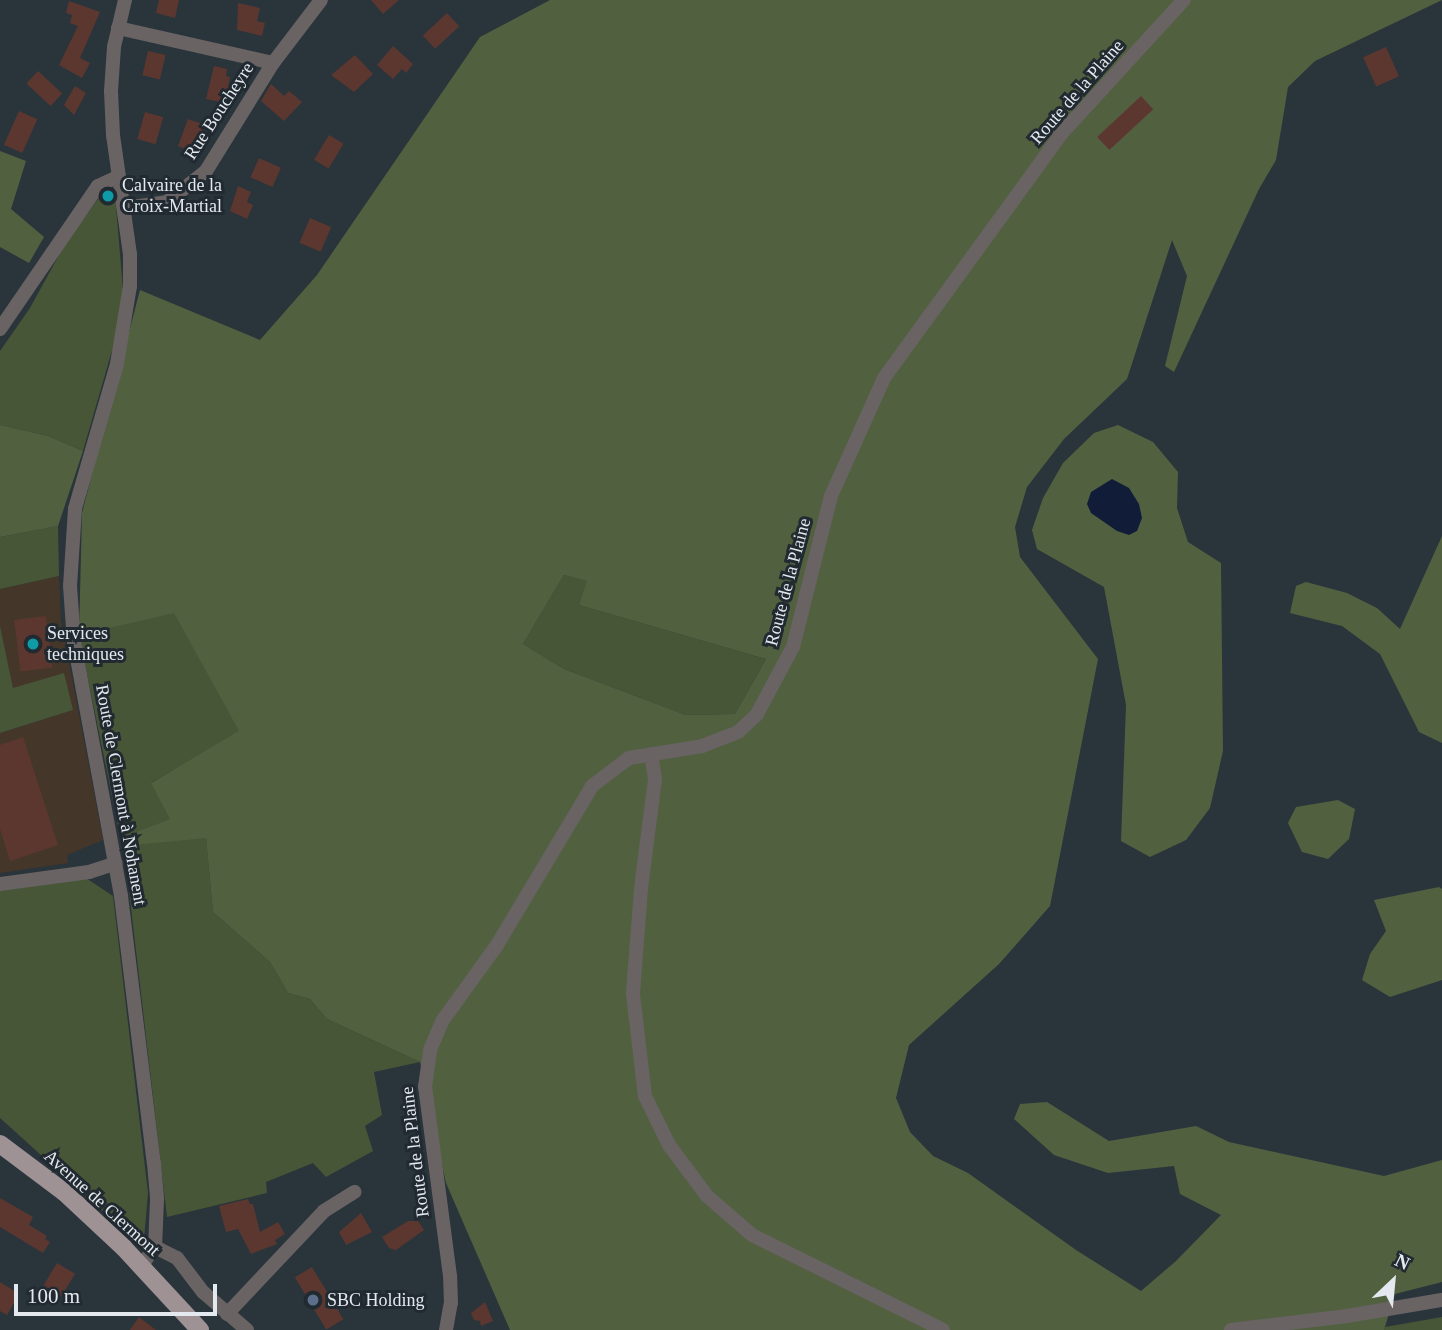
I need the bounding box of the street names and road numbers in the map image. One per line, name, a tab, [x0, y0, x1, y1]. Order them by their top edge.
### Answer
street label: Route de la Plaine	[1026, 35, 1128, 149]
street label: Rue Boucheyre	[180, 58, 258, 164]
street label: Route de la Plaine	[761, 516, 815, 648]
street label: Route de Clermont à Nohanent	[91, 683, 151, 907]
street label: Route de la Plaine	[396, 1085, 434, 1219]
street label: Avenue de Clermont	[40, 1145, 164, 1261]

